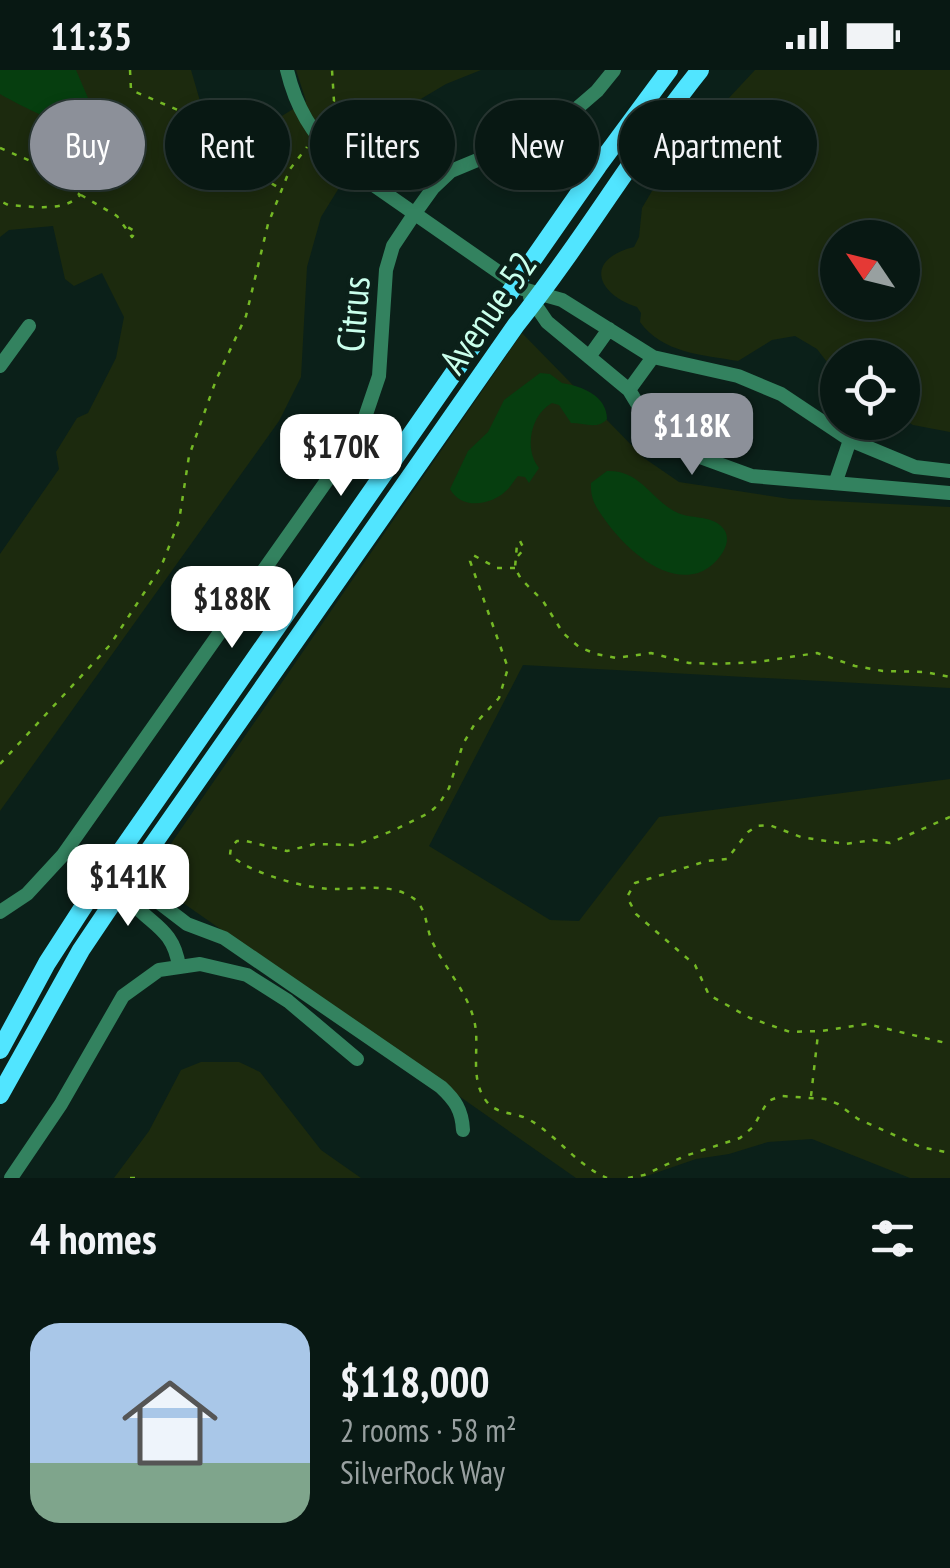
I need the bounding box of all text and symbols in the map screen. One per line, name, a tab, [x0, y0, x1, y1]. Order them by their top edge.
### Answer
text: 11:35	[50, 11, 132, 60]
chip: Buy	[30, 100, 145, 190]
chip: Rent	[165, 100, 290, 190]
chip: Filters	[310, 100, 455, 190]
chip: New	[475, 100, 599, 190]
chip: Apartment	[619, 100, 817, 190]
north arrow	[820, 220, 920, 320]
map controls	[820, 220, 920, 440]
street label: Avenue 52	[427, 241, 547, 383]
street label: Citrus	[324, 274, 380, 354]
button: locate	[820, 340, 920, 440]
pin: $118K	[622, 393, 762, 478]
text: $118K	[653, 404, 731, 446]
pin: $170K	[271, 414, 411, 499]
text: $170K	[302, 425, 380, 467]
pin: $188K	[162, 566, 302, 651]
text: $188K	[193, 577, 271, 619]
pin: $141K	[58, 844, 198, 929]
text: $141K	[89, 855, 167, 897]
text: 4 homes	[30, 1211, 157, 1266]
icon: filters	[865, 1211, 920, 1266]
text: $118,000	[340, 1354, 490, 1409]
icon: home	[110, 1363, 230, 1483]
text: 2 rooms · 58 m²	[340, 1409, 517, 1451]
text: SilverRock Way	[340, 1451, 505, 1493]

